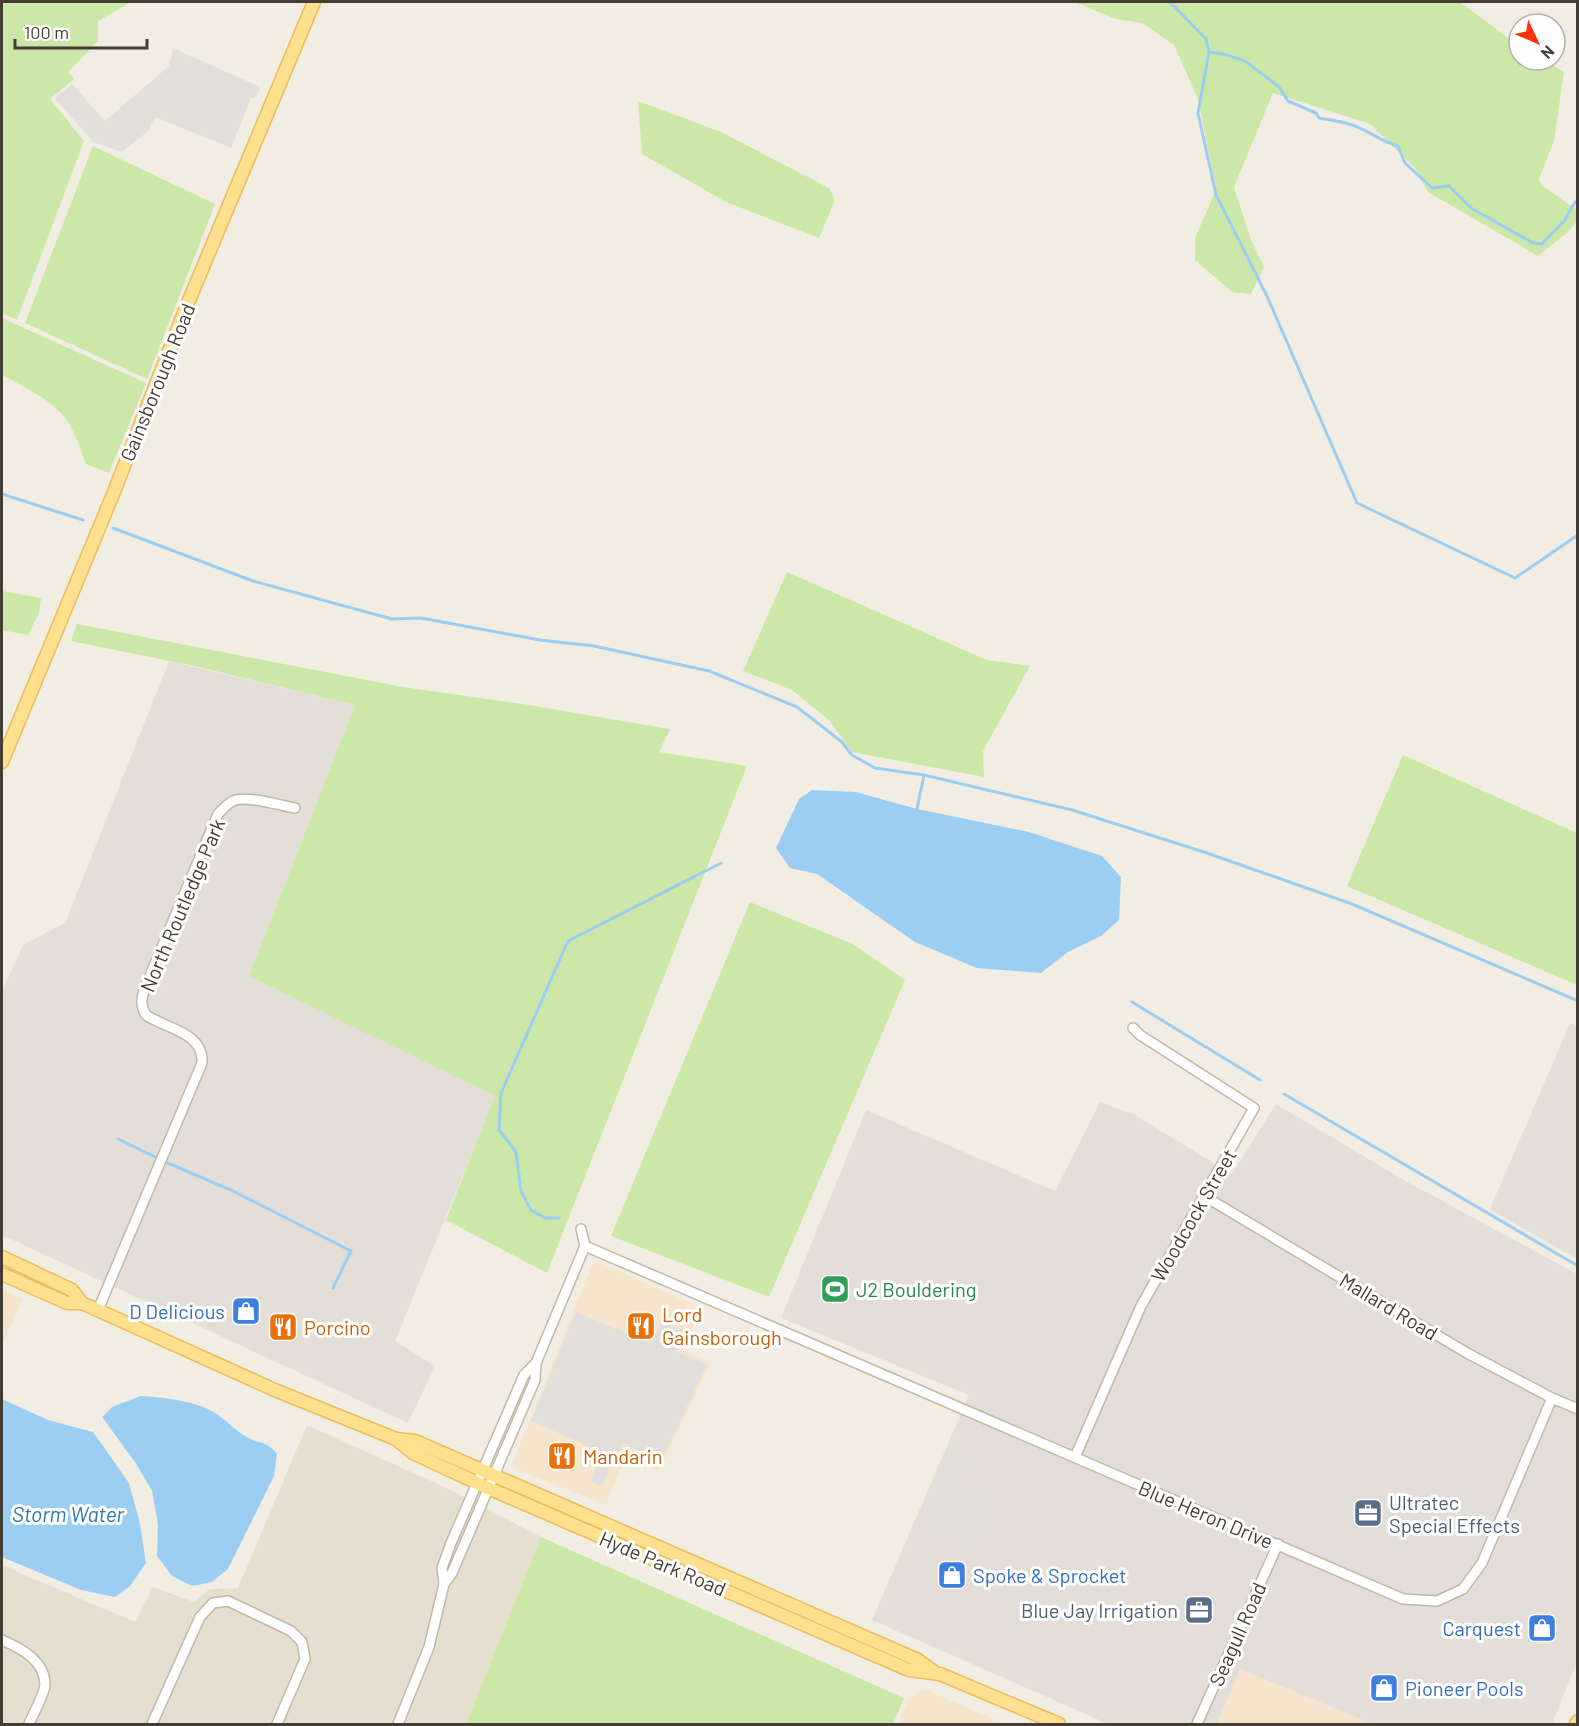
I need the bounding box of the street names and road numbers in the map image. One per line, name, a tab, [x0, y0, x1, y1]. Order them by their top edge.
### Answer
street label: Gainsborough Road	[114, 300, 200, 464]
street label: North Routledge Park	[135, 815, 229, 995]
street label: Woodcock Street	[1145, 1144, 1241, 1286]
street label: Mallard Road	[1336, 1267, 1442, 1345]
street label: Blue Heron Drive	[1135, 1475, 1277, 1553]
street label: Hyde Park Road	[596, 1526, 730, 1600]
street label: Seagull Road	[1203, 1578, 1271, 1690]

